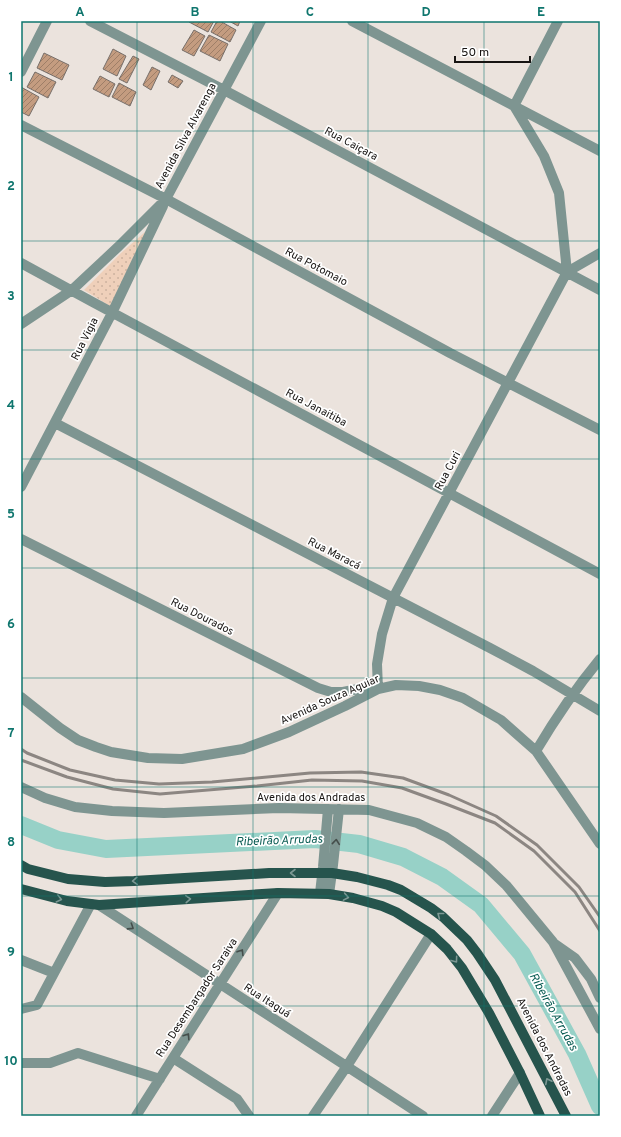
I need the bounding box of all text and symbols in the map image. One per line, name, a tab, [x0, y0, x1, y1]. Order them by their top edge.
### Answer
text: A	[75, 5, 85, 21]
text: B	[191, 5, 200, 21]
text: C	[306, 5, 314, 21]
text: D	[421, 5, 431, 21]
text: E	[537, 5, 545, 21]
scale bar	[455, 38, 530, 64]
text: 50 m	[461, 45, 489, 61]
text: 1	[8, 70, 14, 86]
street label: Avenida Silva Alvarenga	[152, 81, 220, 191]
street label: Rua Caiçara	[322, 124, 380, 164]
text: 2	[7, 179, 15, 195]
street label: Rua Potomaio	[282, 245, 350, 289]
text: 3	[7, 289, 15, 305]
street label: Rua Vigia	[68, 315, 102, 363]
street label: Rua Janaitiba	[283, 386, 349, 430]
text: 4	[7, 398, 15, 414]
street label: Rua Curi	[432, 449, 464, 493]
text: 5	[7, 507, 15, 523]
street label: Rua Maracá	[305, 535, 363, 573]
street label: Rua Dourados	[168, 595, 236, 639]
text: 6	[7, 617, 15, 633]
street label: Avenida Souza Aguiar	[278, 672, 382, 728]
text: 7	[8, 726, 15, 742]
street label: Avenida dos Andradas	[257, 791, 365, 805]
water label: Ribeirão Arrudas	[235, 831, 323, 851]
text: 8	[7, 835, 15, 851]
one-way arrow	[331, 839, 340, 845]
one-way arrow	[290, 869, 296, 877]
one-way arrow	[132, 877, 138, 885]
one-way arrow	[342, 892, 349, 901]
one-way arrow	[56, 894, 62, 902]
one-way arrow	[185, 895, 191, 904]
one-way arrow	[437, 913, 444, 920]
one-way arrow	[127, 922, 134, 929]
street label: Rua Desembargador Saraiva	[153, 936, 241, 1060]
text: 9	[7, 945, 15, 961]
one-way arrow	[237, 949, 244, 956]
one-way arrow	[451, 956, 458, 963]
water label: Ribeirão Arrudas	[525, 970, 581, 1054]
street label: Rua Itaguá	[241, 981, 293, 1021]
street label: Avenida dos Andradas	[513, 995, 575, 1099]
one-way arrow	[183, 1033, 190, 1040]
text: 10	[4, 1054, 18, 1070]
one-way arrow	[545, 1078, 553, 1086]

